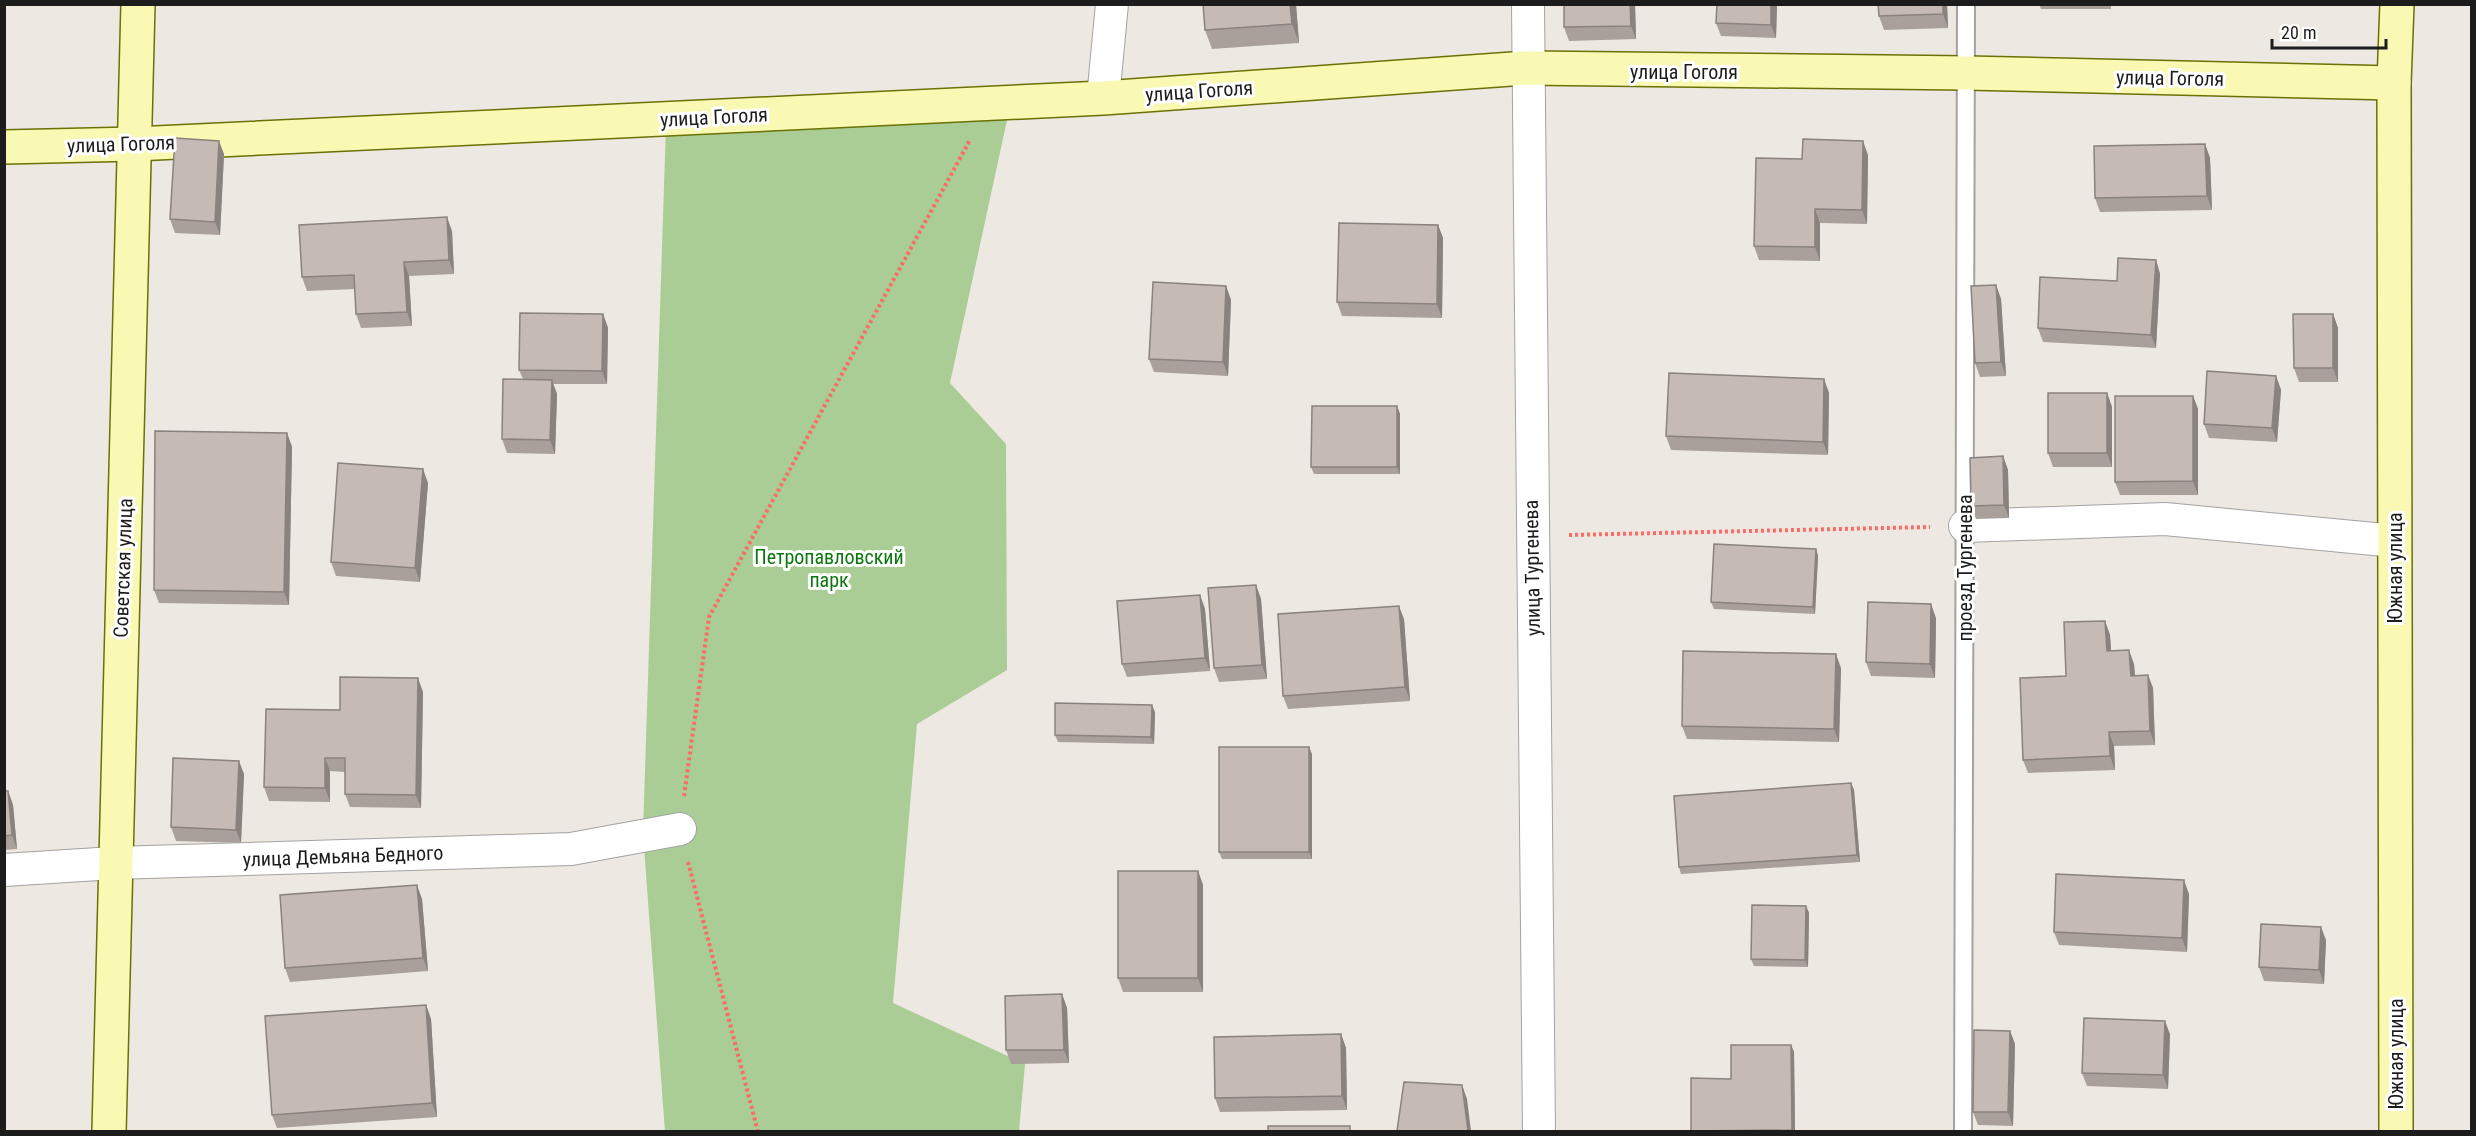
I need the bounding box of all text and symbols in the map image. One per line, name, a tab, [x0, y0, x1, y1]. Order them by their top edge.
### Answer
scale bar	[2272, 12, 2386, 50]
text: 20 m	[2281, 22, 2316, 43]
street label: улица Гоголя	[1630, 60, 1738, 84]
street label: улица Гоголя	[2116, 65, 2224, 91]
street label: улица Гоголя	[1144, 75, 1254, 107]
street label: улица Гоголя	[659, 102, 769, 132]
street label: улица Гоголя	[67, 130, 175, 158]
street label: проезд Тургенева	[1953, 494, 1977, 642]
street label: Советская улица	[109, 498, 137, 638]
street label: улица Тургенева	[1519, 500, 1545, 636]
street label: Южная улица	[2383, 513, 2407, 623]
park label: Петропавловский парк	[754, 545, 904, 592]
street label: улица Демьяна Бедного	[242, 841, 444, 871]
street label: Южная улица	[2384, 999, 2408, 1109]

